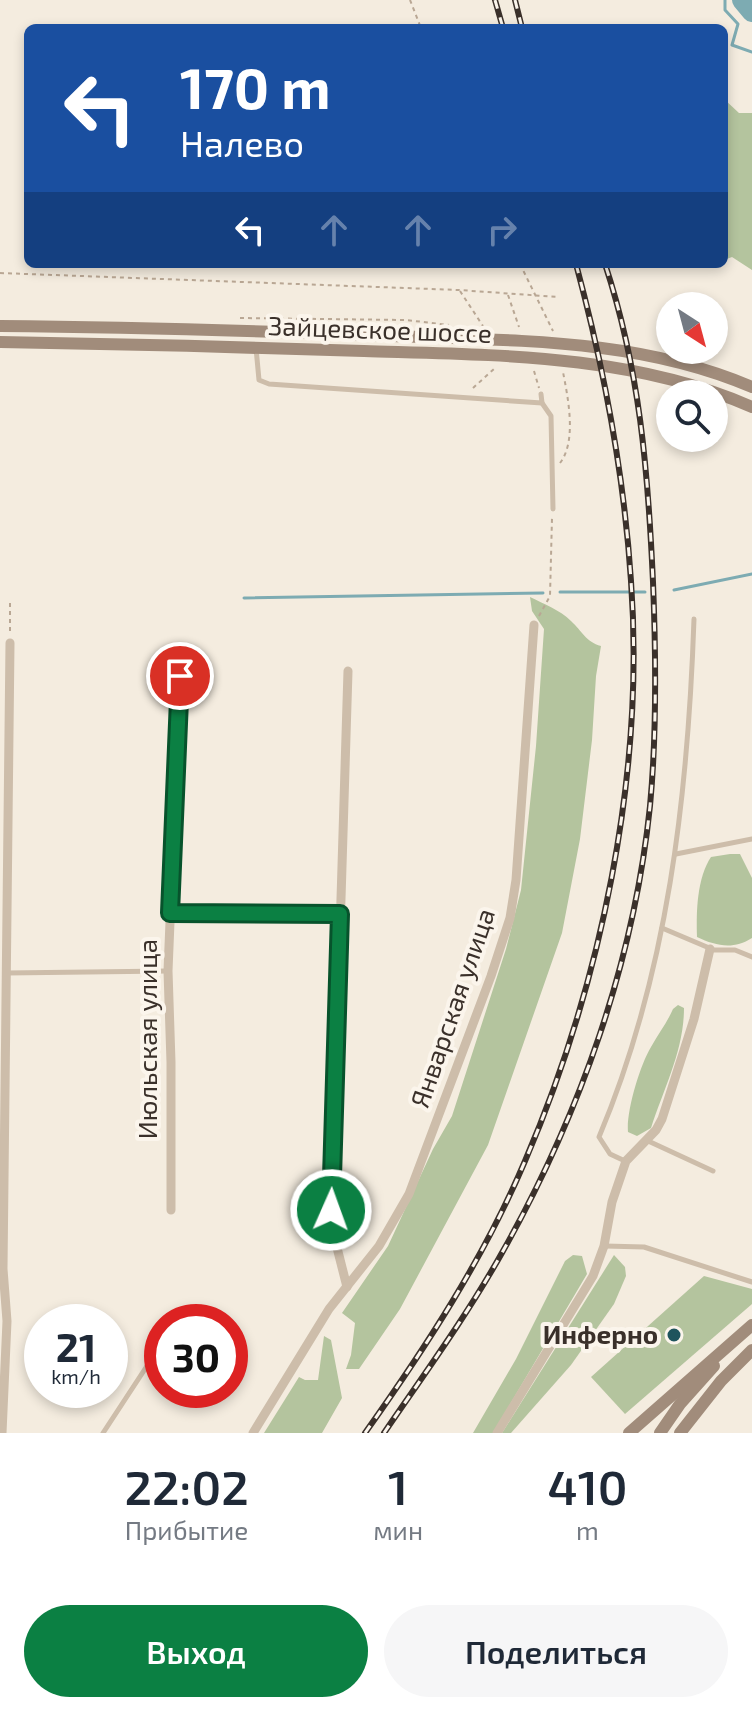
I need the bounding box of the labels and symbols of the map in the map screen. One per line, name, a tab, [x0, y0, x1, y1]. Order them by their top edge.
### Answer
north arrow	[656, 292, 728, 364]
street label: Зайцевское шоссе	[268, 309, 493, 348]
pin	[146, 642, 214, 710]
street label: Январская улица	[403, 904, 501, 1112]
street label: Июльская улица	[131, 939, 163, 1139]
position arrow	[289, 1168, 373, 1252]
speed limit sign: 30	[144, 1304, 248, 1408]
place label: Инферно	[543, 1318, 658, 1349]
marker: Инферно	[665, 1326, 683, 1344]

